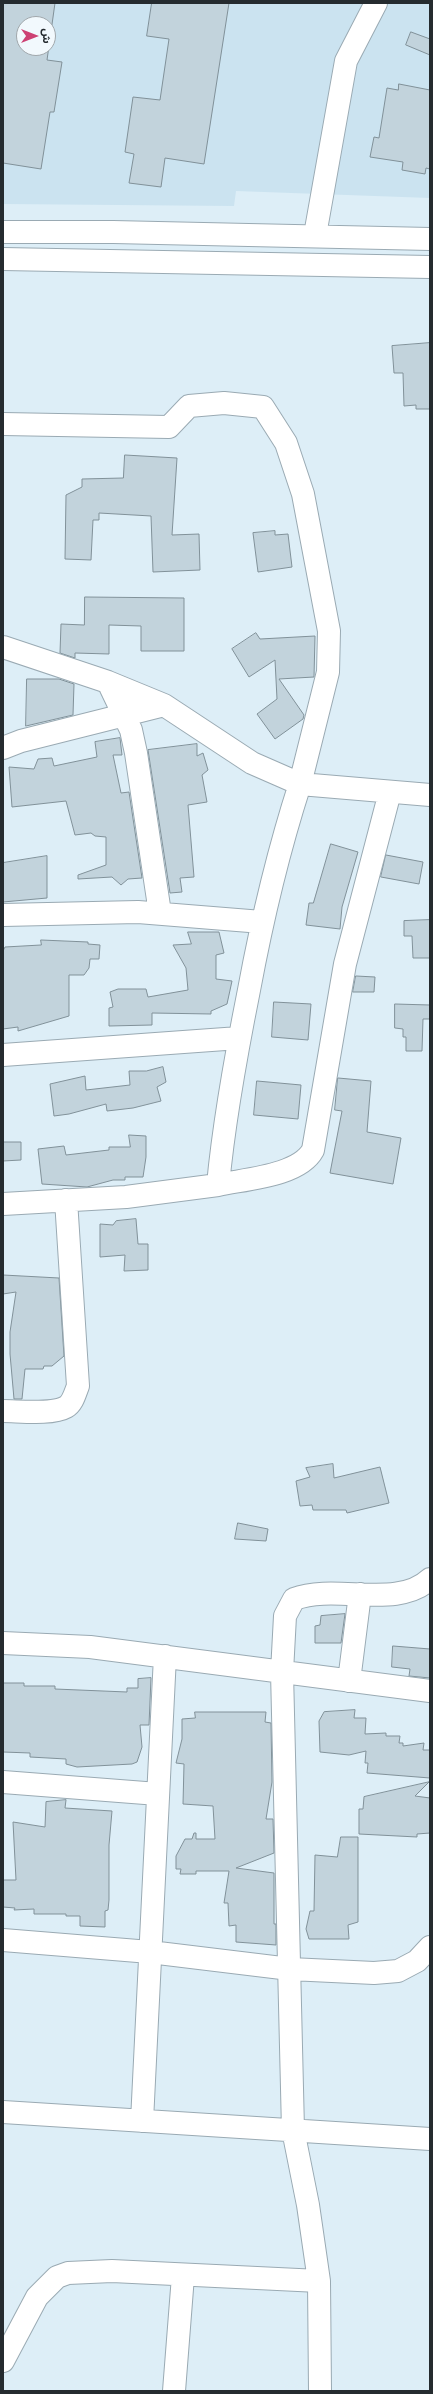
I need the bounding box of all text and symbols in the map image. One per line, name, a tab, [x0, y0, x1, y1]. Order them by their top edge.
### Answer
north arrow	[16, 16, 56, 56]
text: ش	[41, 28, 53, 44]

